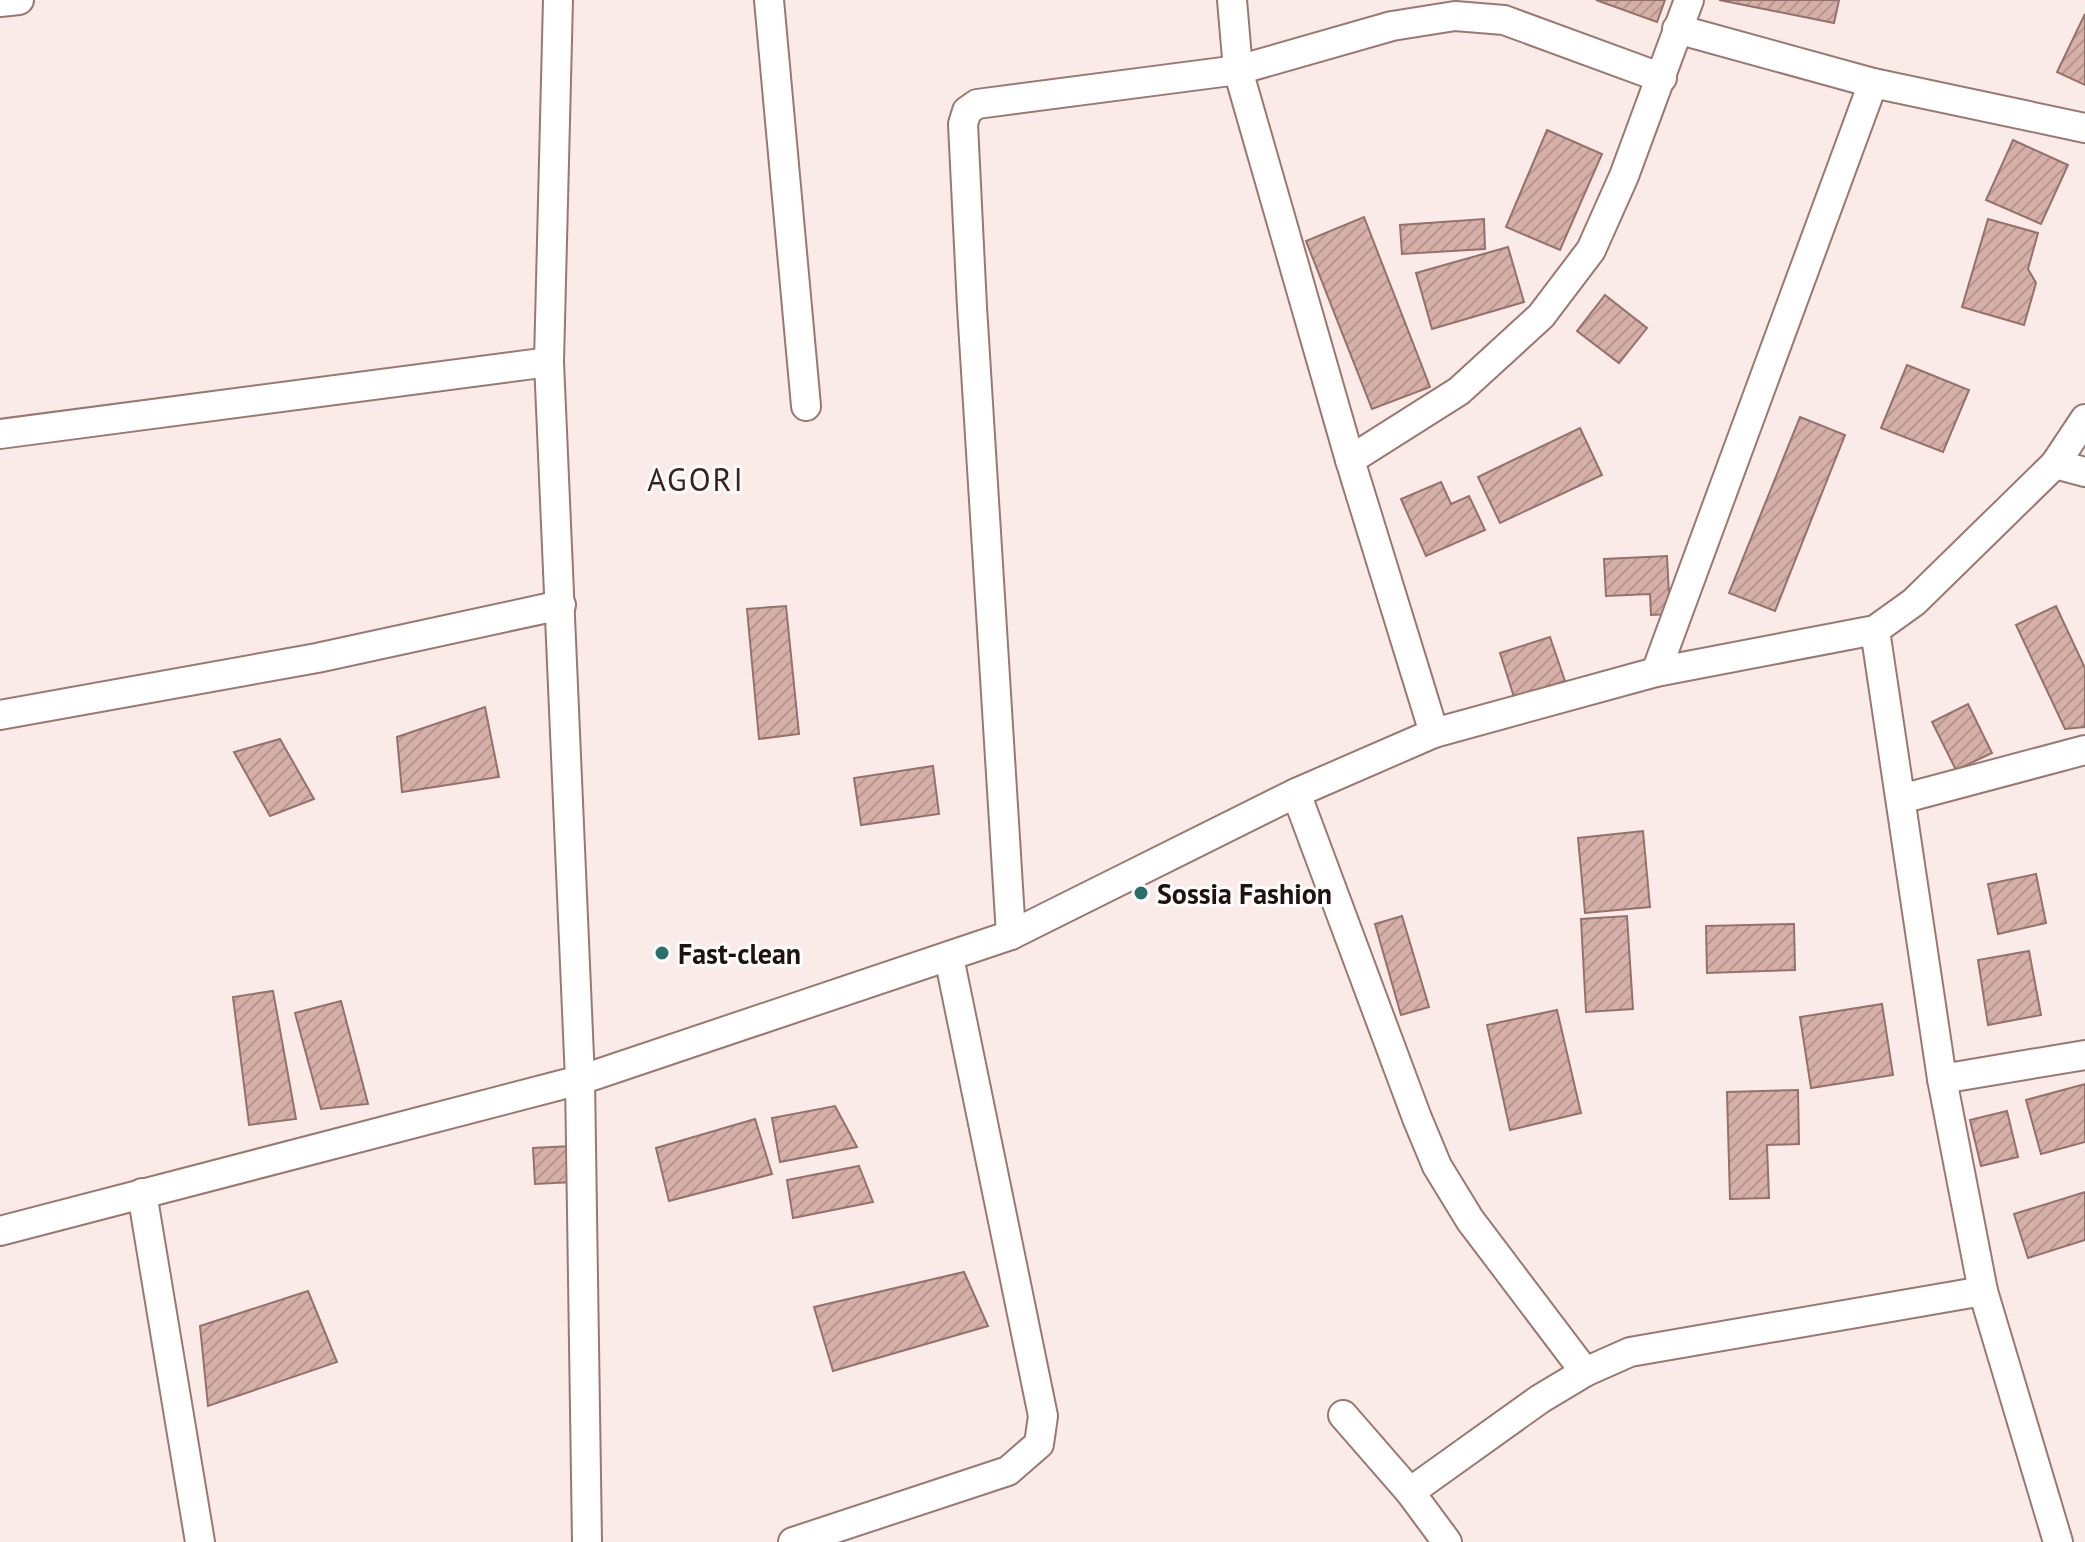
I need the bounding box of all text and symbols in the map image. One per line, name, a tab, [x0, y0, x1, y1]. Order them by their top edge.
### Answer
district label: AGORI	[647, 458, 745, 500]
place label: Sossia Fashion	[1157, 875, 1332, 912]
marker: Sossia Fashion	[1132, 884, 1150, 902]
place label: Fast-clean	[678, 935, 801, 972]
marker: Fast-clean	[653, 944, 671, 962]

